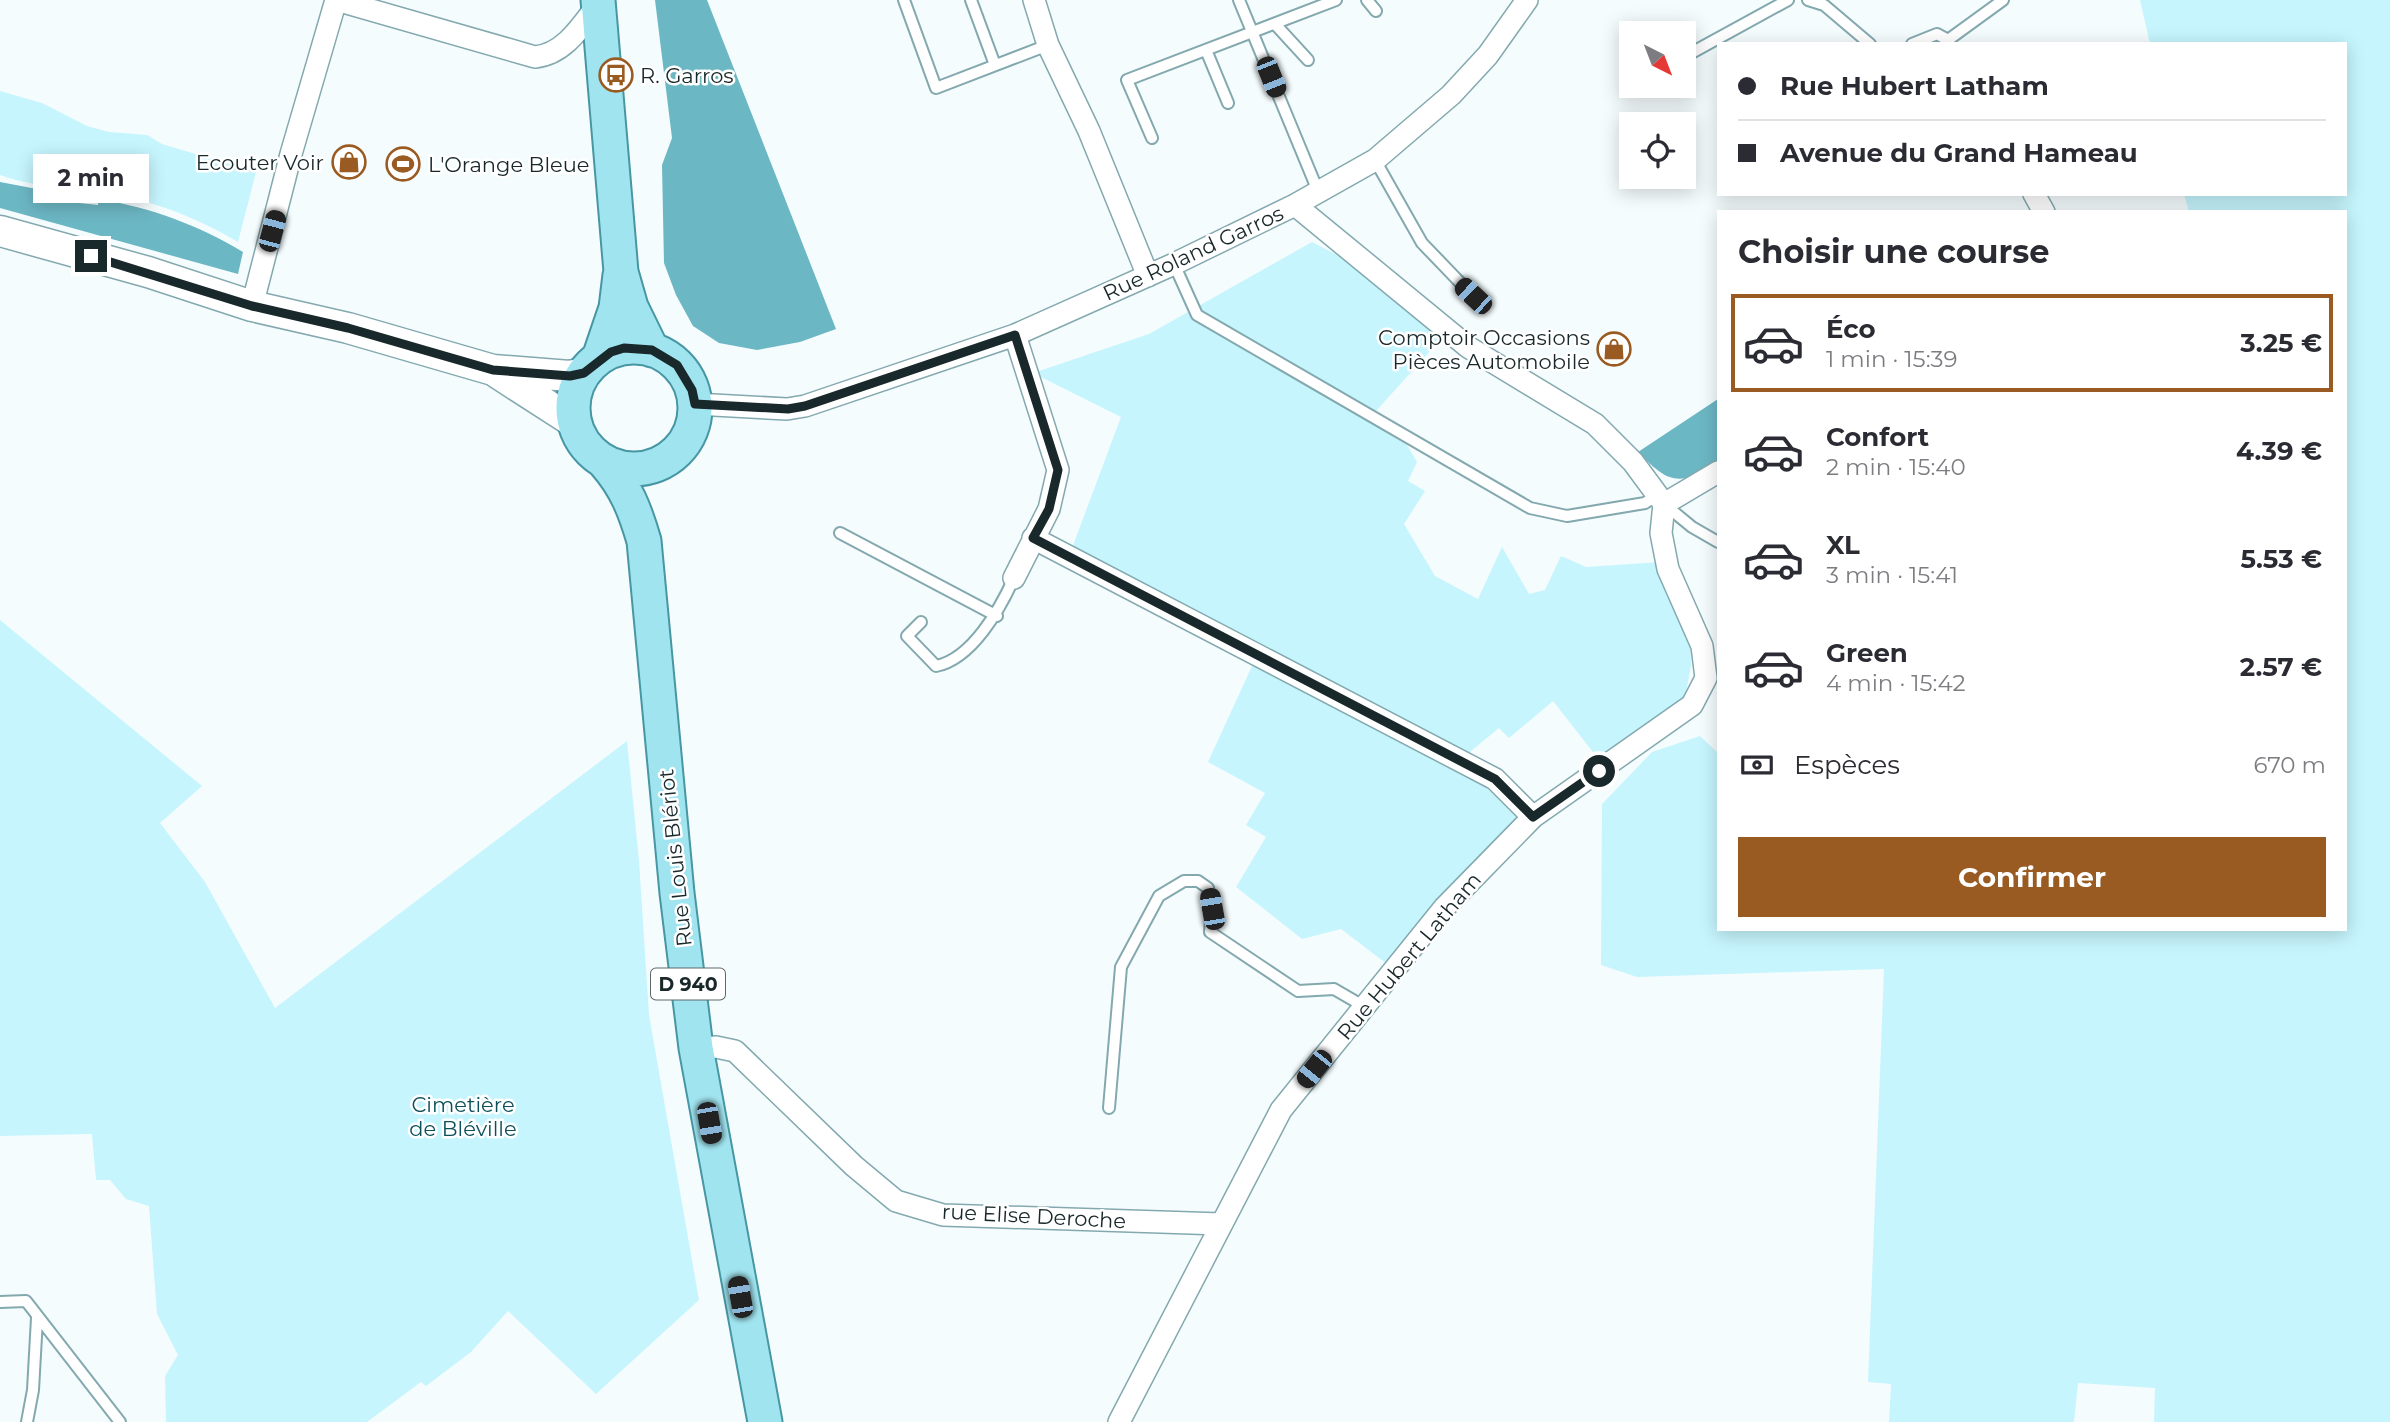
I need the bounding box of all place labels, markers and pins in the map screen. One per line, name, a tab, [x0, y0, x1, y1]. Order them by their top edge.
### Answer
bus stop icon: R. Garros	[597, 56, 635, 94]
place label: R. Garros	[640, 63, 734, 88]
shop icon: Ecouter Voir	[330, 143, 368, 181]
sports icon: L'Orange Bleue	[384, 145, 422, 183]
place label: Ecouter Voir	[196, 150, 324, 175]
place label: L'Orange Bleue	[428, 152, 590, 177]
place label: Comptoir Occasions Pièces Automobile	[1378, 325, 1590, 374]
shop icon: Comptoir Occasions Pièces Automobile	[1595, 330, 1633, 368]

